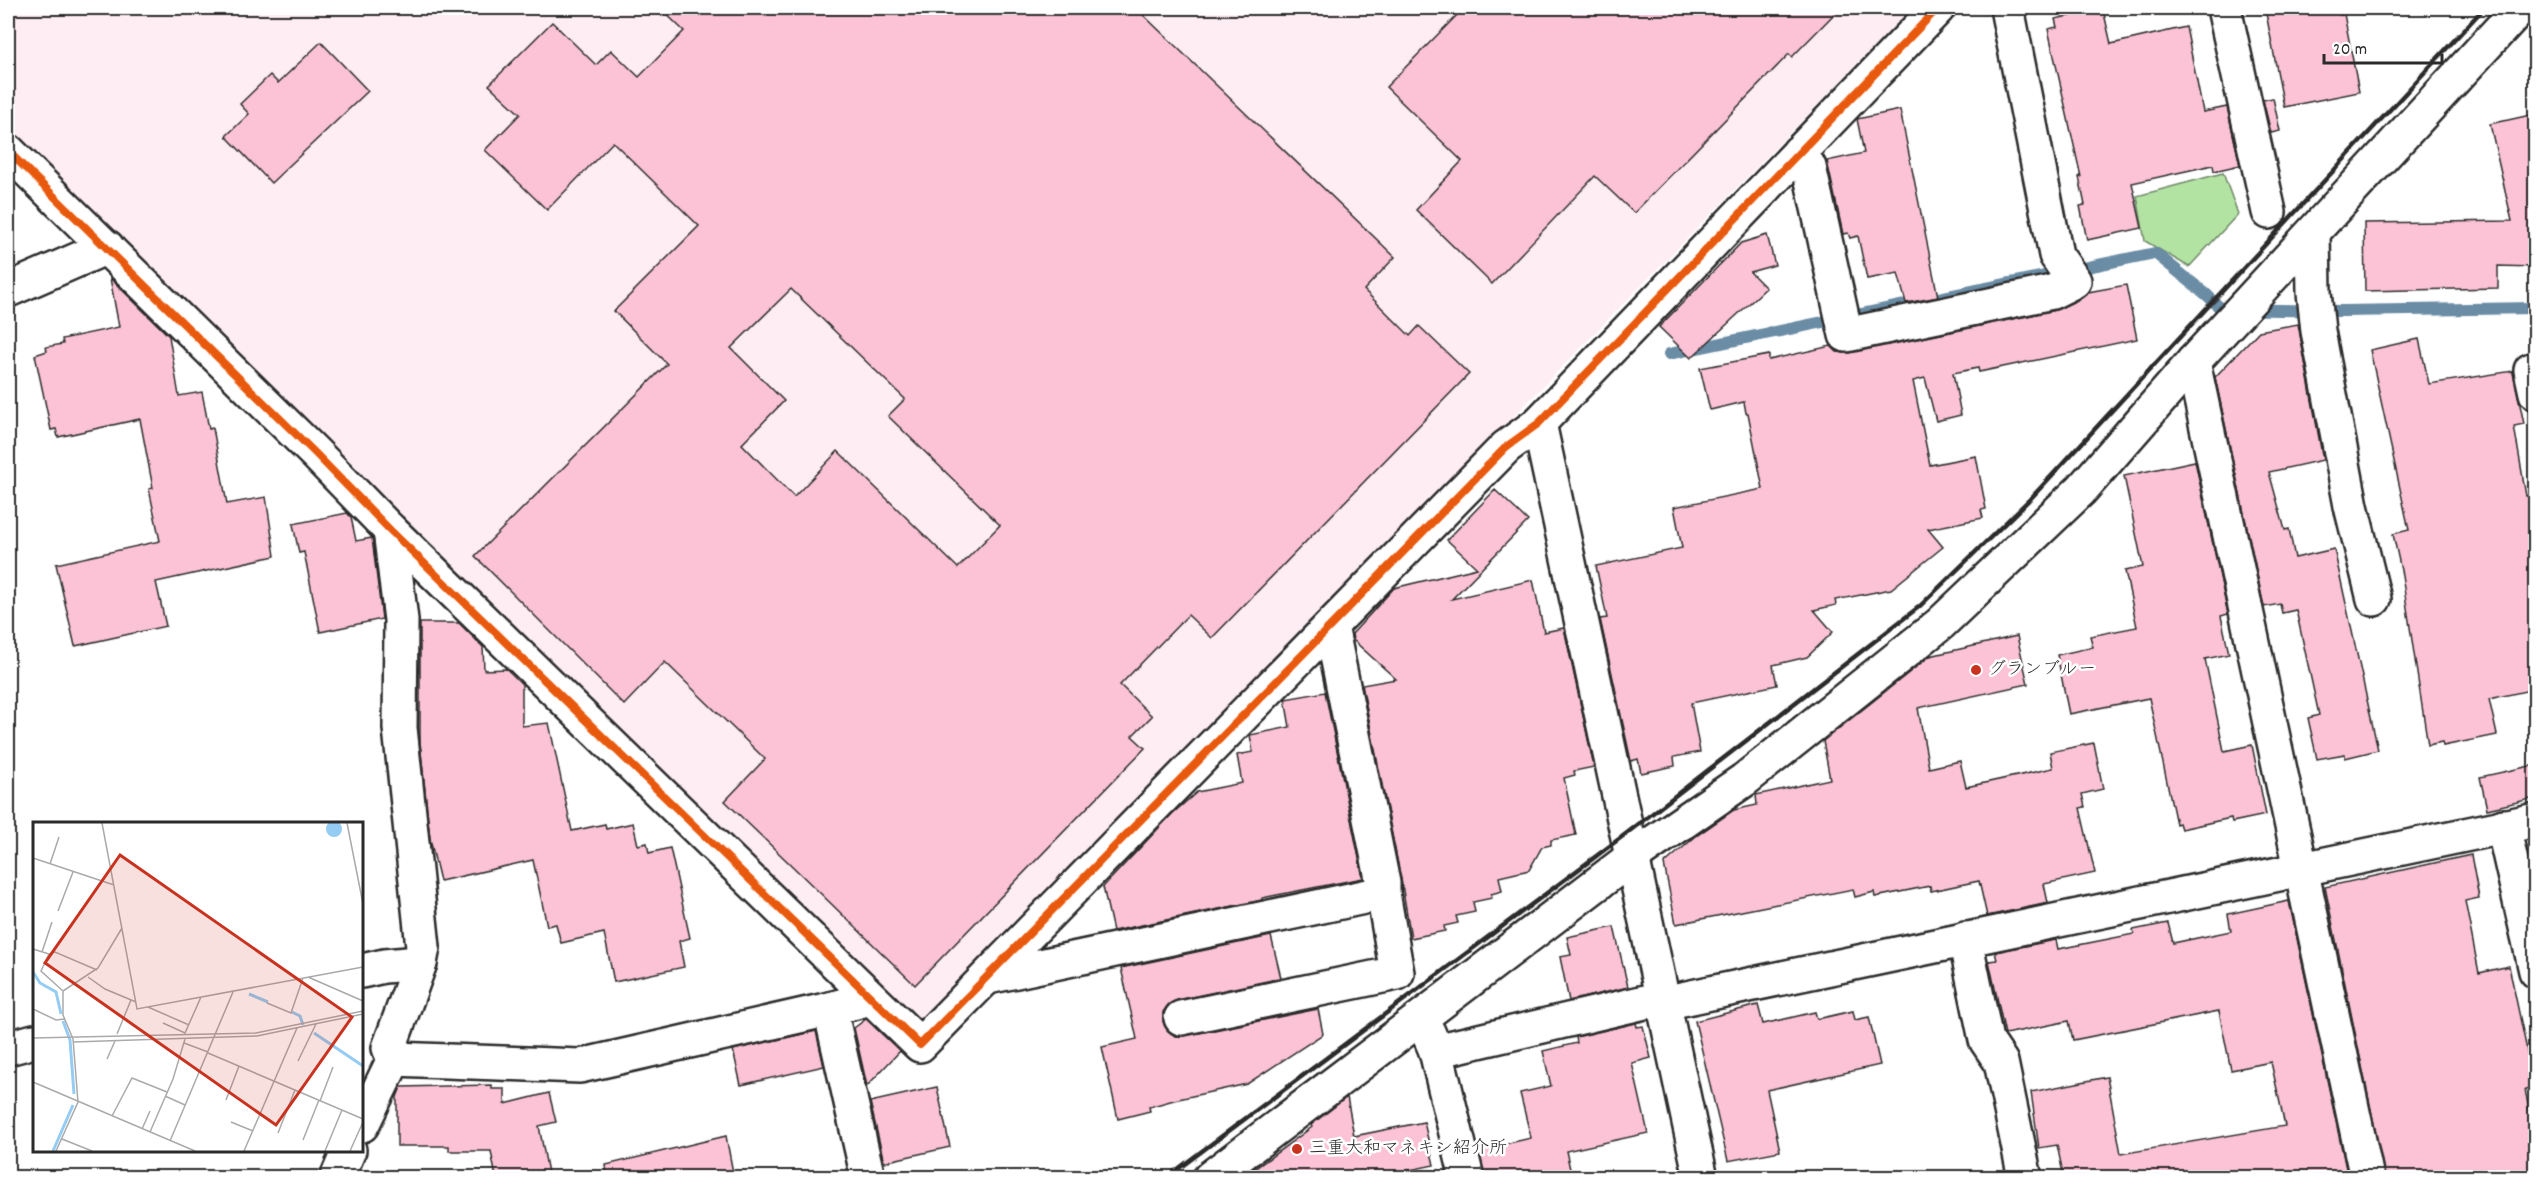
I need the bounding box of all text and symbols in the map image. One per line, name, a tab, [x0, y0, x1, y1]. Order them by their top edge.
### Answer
scale bar	[2324, 27, 2442, 65]
text: 20 m	[2333, 38, 2367, 63]
place label: グランブルー	[1988, 658, 2096, 683]
marker: グランブルー	[1969, 663, 1983, 677]
inset map	[33, 822, 363, 1152]
place label: 三重大和マネキン紹介所	[1309, 1137, 1507, 1162]
marker: 三重大和マネキン紹介所	[1290, 1142, 1304, 1156]

